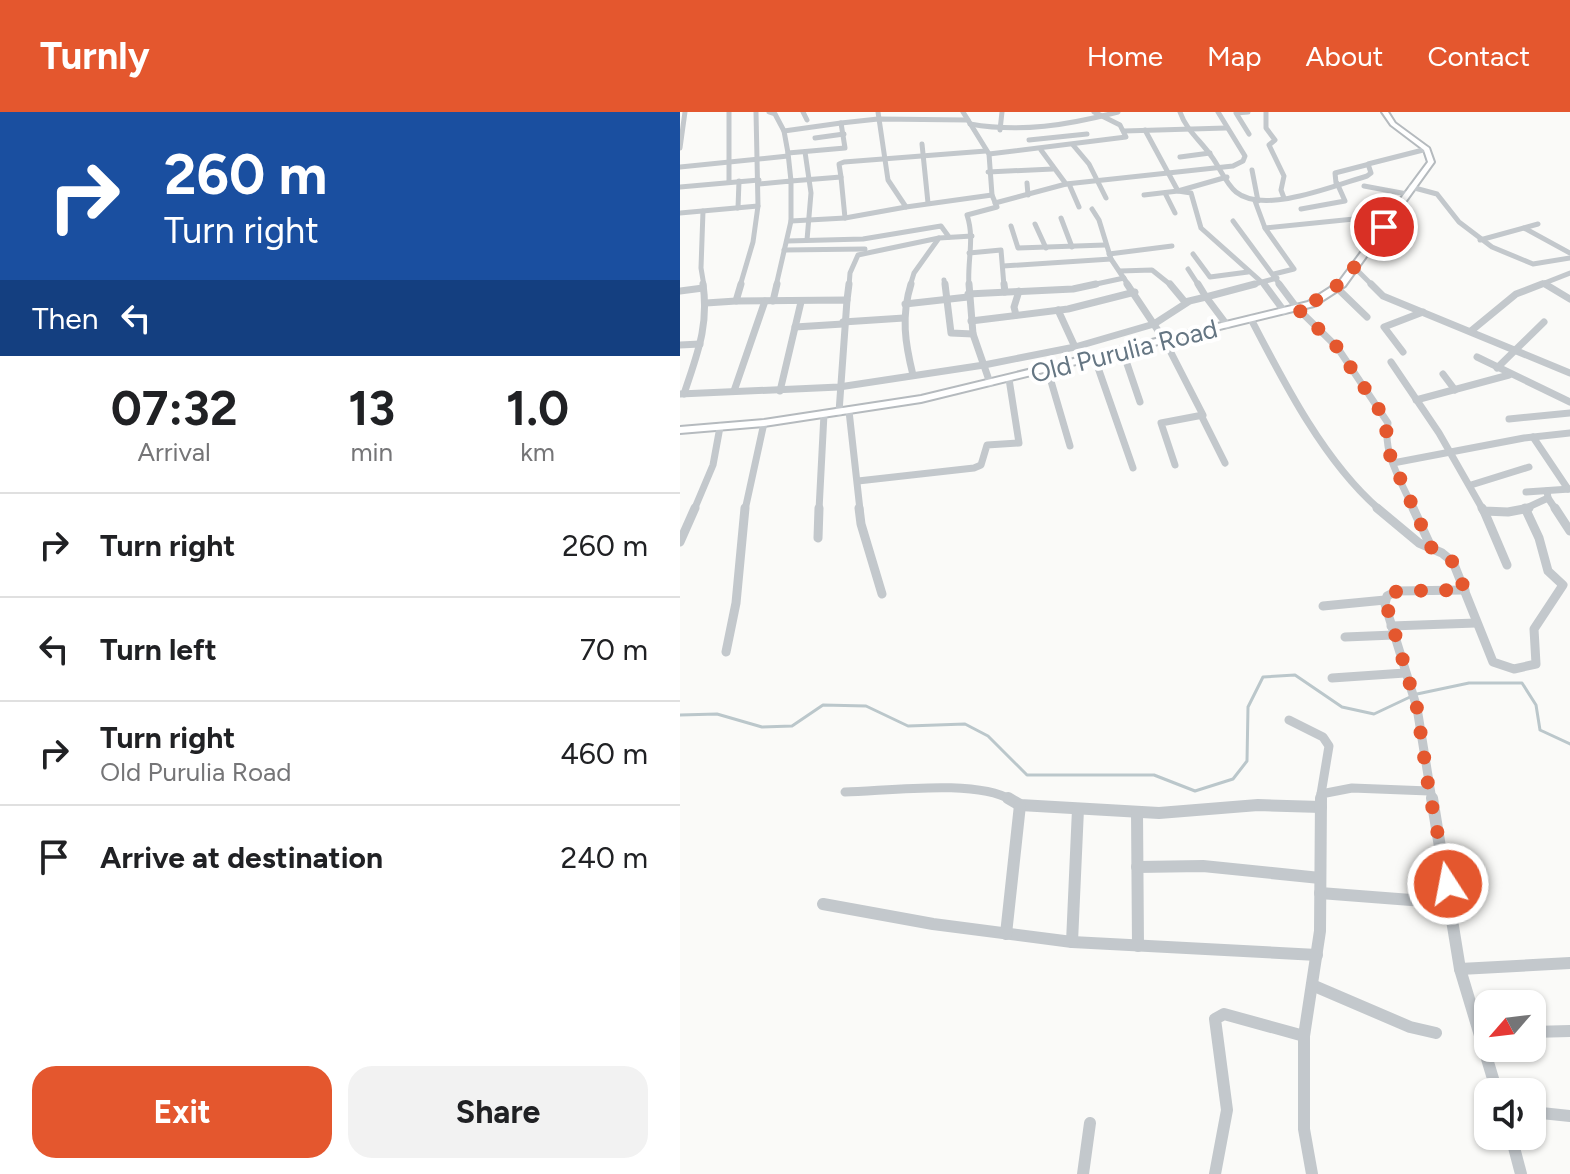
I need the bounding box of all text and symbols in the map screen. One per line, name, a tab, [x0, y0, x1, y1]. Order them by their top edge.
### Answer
text: Turnly	[40, 33, 150, 79]
text: Home	[1087, 39, 1163, 73]
text: Map	[1207, 39, 1262, 73]
text: About	[1306, 39, 1383, 73]
text: Contact	[1427, 39, 1530, 73]
text: 260 m	[164, 141, 327, 208]
icon: right	[32, 144, 136, 248]
pin	[1350, 193, 1418, 261]
icon: arrive	[1362, 205, 1406, 249]
text: Turn right	[164, 209, 319, 252]
icon: left	[114, 296, 158, 340]
text: Then	[32, 300, 98, 337]
street label: Old Purulia Road	[1027, 312, 1221, 390]
text: 07:32	[111, 379, 237, 437]
text: 13	[348, 379, 395, 437]
text: 1.0	[506, 379, 569, 437]
text: Arrival	[137, 436, 211, 468]
text: min	[350, 436, 393, 468]
text: km	[520, 436, 555, 468]
icon: right	[32, 523, 76, 567]
text: Turn right	[100, 527, 235, 564]
text: 260 m	[562, 527, 648, 564]
icon: left	[32, 627, 76, 671]
text: Turn left	[100, 631, 217, 668]
text: 70 m	[580, 631, 648, 668]
text: Turn right	[100, 719, 235, 756]
icon: right	[32, 731, 76, 775]
text: 460 m	[560, 735, 648, 772]
text: Old Purulia Road	[100, 756, 292, 788]
icon: arrive	[32, 835, 76, 879]
text: Arrive at destination	[100, 839, 383, 876]
text: 240 m	[560, 839, 648, 876]
position arrow	[1406, 842, 1490, 926]
north arrow	[1474, 990, 1546, 1062]
map controls	[1474, 990, 1546, 1150]
button: Exit	[32, 1066, 332, 1158]
button: Share	[348, 1066, 648, 1158]
button: sound	[1474, 1078, 1546, 1150]

